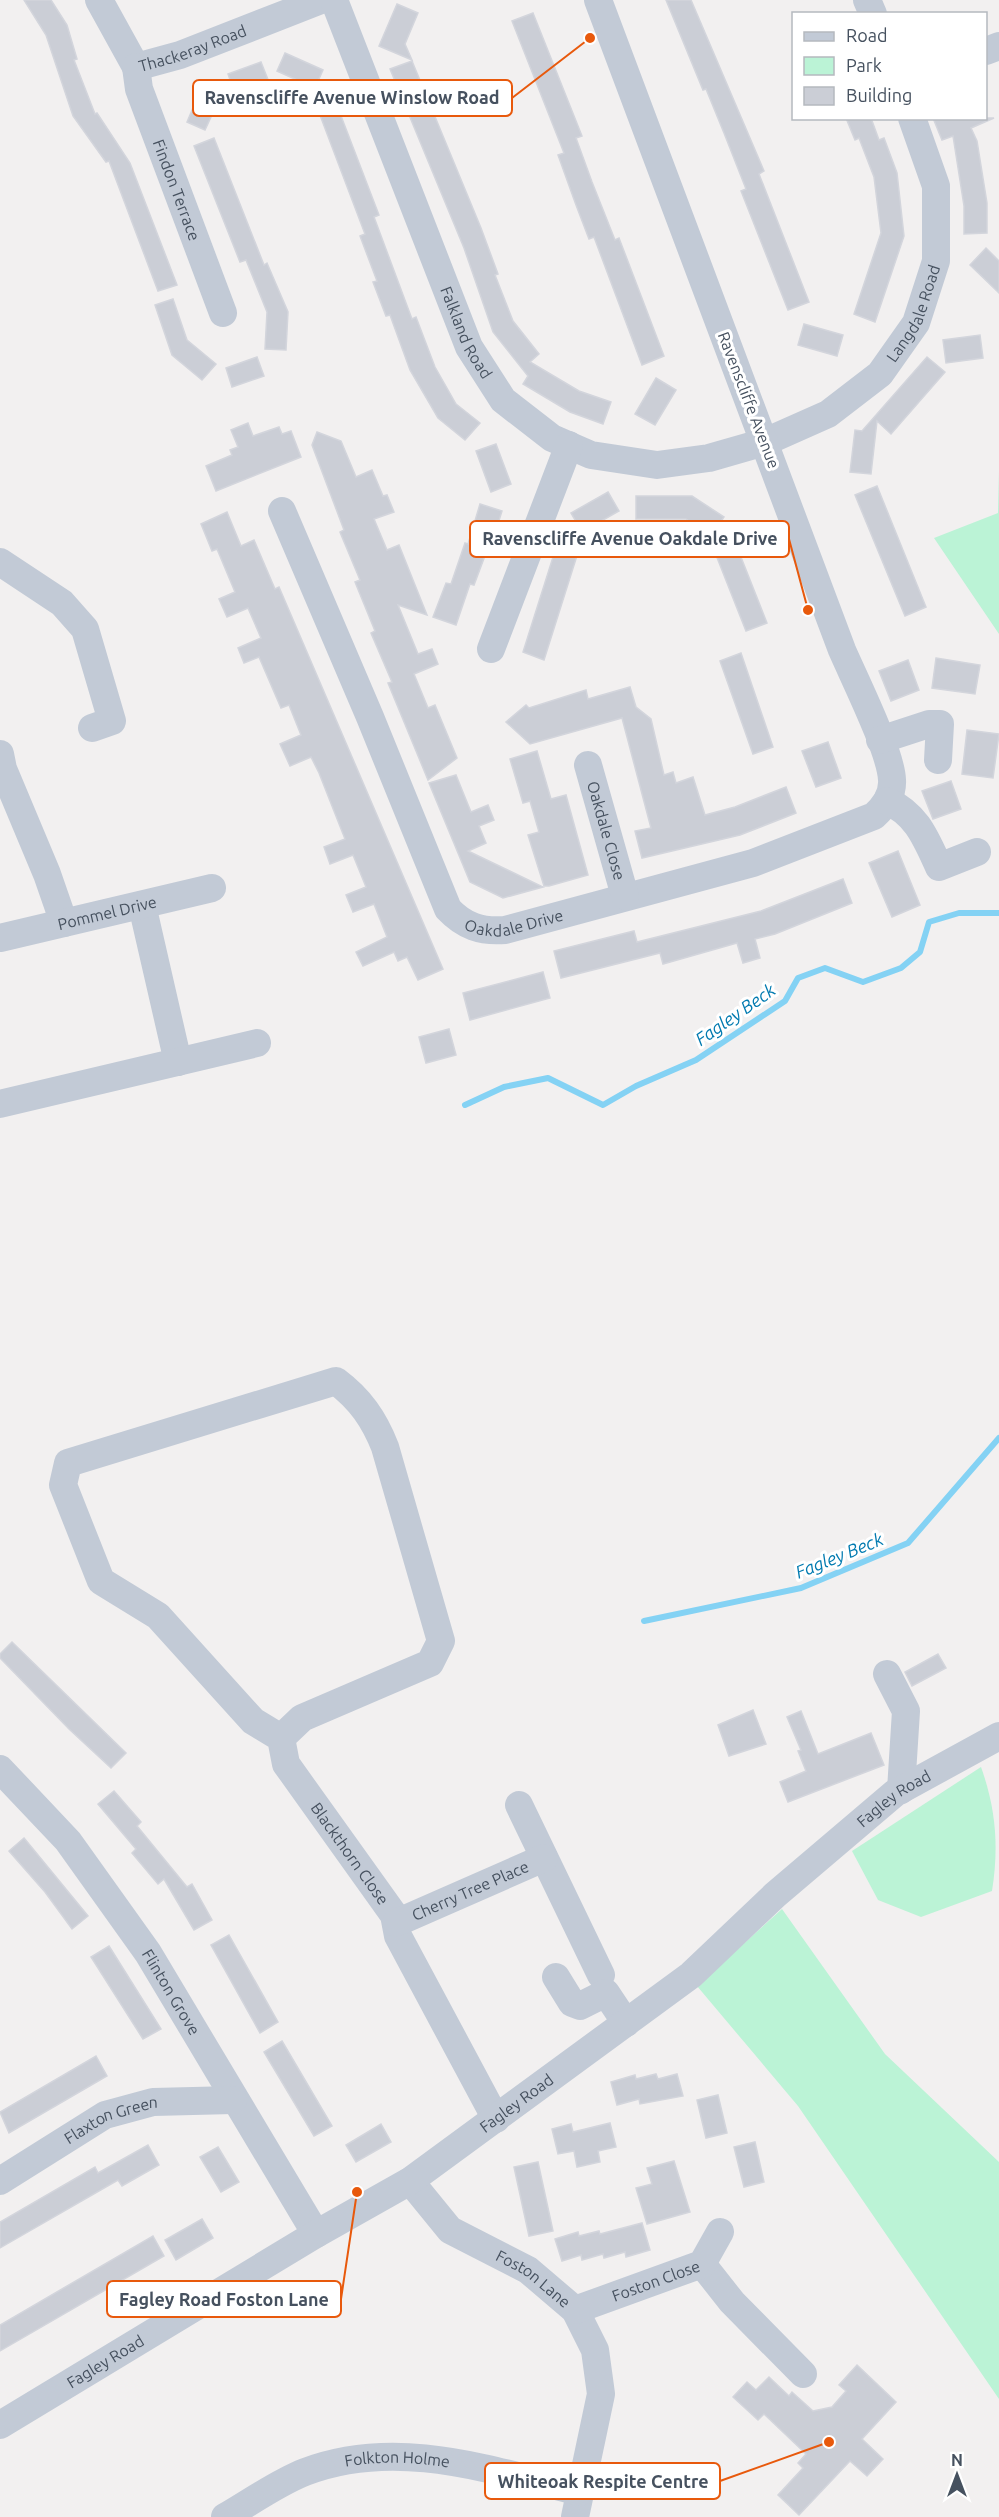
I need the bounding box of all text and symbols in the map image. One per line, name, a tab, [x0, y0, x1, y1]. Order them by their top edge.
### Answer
legend	[792, 12, 987, 120]
street label: Thackeray Road	[136, 21, 249, 75]
text: Road	[846, 25, 888, 45]
text: Park	[846, 55, 882, 75]
callout: Ravenscliffe Avenue Winslow Road	[193, 80, 512, 116]
text: Building	[846, 85, 912, 105]
text: Ravenscliffe Avenue Winslow Road	[204, 87, 500, 107]
street label: Findon Terrace	[150, 137, 204, 243]
street label: Langdale Road	[883, 262, 943, 365]
street label: Falkland Road	[437, 284, 496, 382]
street label: Ravenscliffe Avenue	[715, 329, 783, 471]
callout: Ravenscliffe Avenue Oakdale Drive	[470, 521, 789, 557]
text: Ravenscliffe Avenue Oakdale Drive	[482, 528, 778, 548]
street label: Oakdale Close	[584, 779, 629, 882]
street label: Pommel Drive	[56, 892, 158, 933]
street label: Oakdale Drive	[462, 906, 565, 939]
water label: Fagley Beck	[691, 979, 779, 1049]
water label: Fagley Beck	[792, 1528, 887, 1582]
street label: Fagley Road	[853, 1766, 934, 1831]
street label: Blackthorn Close	[307, 1799, 393, 1908]
street label: Cherry Tree Place	[409, 1857, 531, 1924]
street label: Flinton Grove	[139, 1946, 204, 2038]
street label: Fagley Road	[476, 2070, 557, 2136]
street label: Flaxton Green	[61, 2093, 158, 2147]
street label: Foston Lane	[493, 2246, 574, 2311]
street label: Foston Close	[609, 2257, 702, 2305]
callout: Fagley Road Foston Lane	[107, 2281, 341, 2317]
text: Fagley Road Foston Lane	[119, 2289, 329, 2309]
street label: Fagley Road	[64, 2331, 147, 2391]
north arrow	[927, 2445, 987, 2505]
street label: Folkton Holme	[343, 2448, 451, 2471]
text: N	[951, 2451, 963, 2469]
callout: Whiteoak Respite Centre	[485, 2463, 720, 2499]
text: Whiteoak Respite Centre	[497, 2471, 709, 2491]

